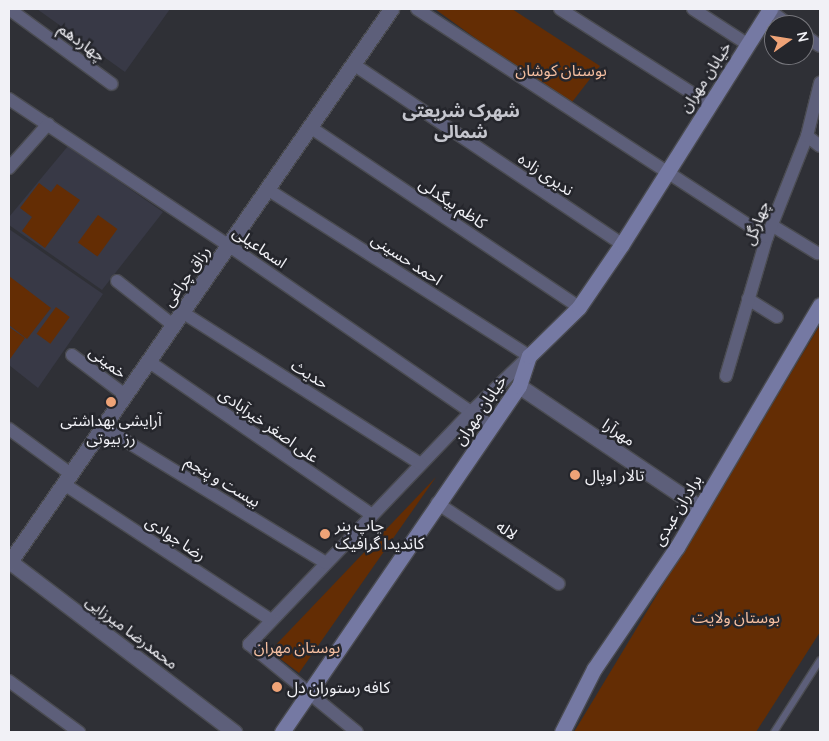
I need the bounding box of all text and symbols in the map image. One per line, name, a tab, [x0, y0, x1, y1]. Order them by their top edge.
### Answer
north arrow	[764, 15, 814, 65]
street label: چهاردهم	[55, 19, 109, 65]
text: N	[793, 30, 814, 44]
street label: خیابان مهران	[675, 38, 735, 116]
park label: بوستان کوشان	[515, 60, 607, 80]
district label: شهرک شریعتی شمالی	[402, 100, 520, 142]
street label: ندیری زاده	[515, 149, 577, 199]
street label: کاظم بیگدلی	[416, 173, 490, 233]
street label: چهارگل	[739, 198, 773, 248]
street label: اسماعیلی	[229, 222, 291, 272]
street label: احمد حسینی	[368, 229, 446, 289]
street label: رزاق چراغی	[158, 242, 214, 310]
street label: خمینی	[85, 342, 131, 382]
street label: حدیث	[288, 355, 332, 393]
street label: خیابان مهران	[450, 371, 510, 449]
street label: علی اصغر خیرآبادی	[215, 383, 323, 467]
marker: آرایشی بهداشتی رز بیوتی	[105, 396, 117, 408]
place label: آرایشی بهداشتی رز بیوتی	[60, 410, 162, 448]
street label: مهرآرا	[599, 414, 639, 450]
street label: بیست و پنجم	[182, 451, 264, 511]
place label: تالار اوپال	[585, 465, 644, 485]
marker: تالار اوپال	[569, 469, 581, 481]
street label: برادران عبدی	[648, 471, 706, 549]
street label: رضا جوادی	[142, 511, 210, 565]
place label: چاپ بنر کاندیدا گرافیک	[335, 515, 424, 553]
street label: لاله	[493, 516, 521, 544]
marker: چاپ بنر کاندیدا گرافیک	[319, 528, 331, 540]
street label: محمدرضا میرزایی	[82, 591, 182, 673]
park label: بوستان ولایت	[692, 607, 780, 627]
park label: بوستان مهران	[254, 637, 340, 657]
place label: کافه رستوران دل	[287, 677, 390, 697]
marker: کافه رستوران دل	[271, 681, 283, 693]

